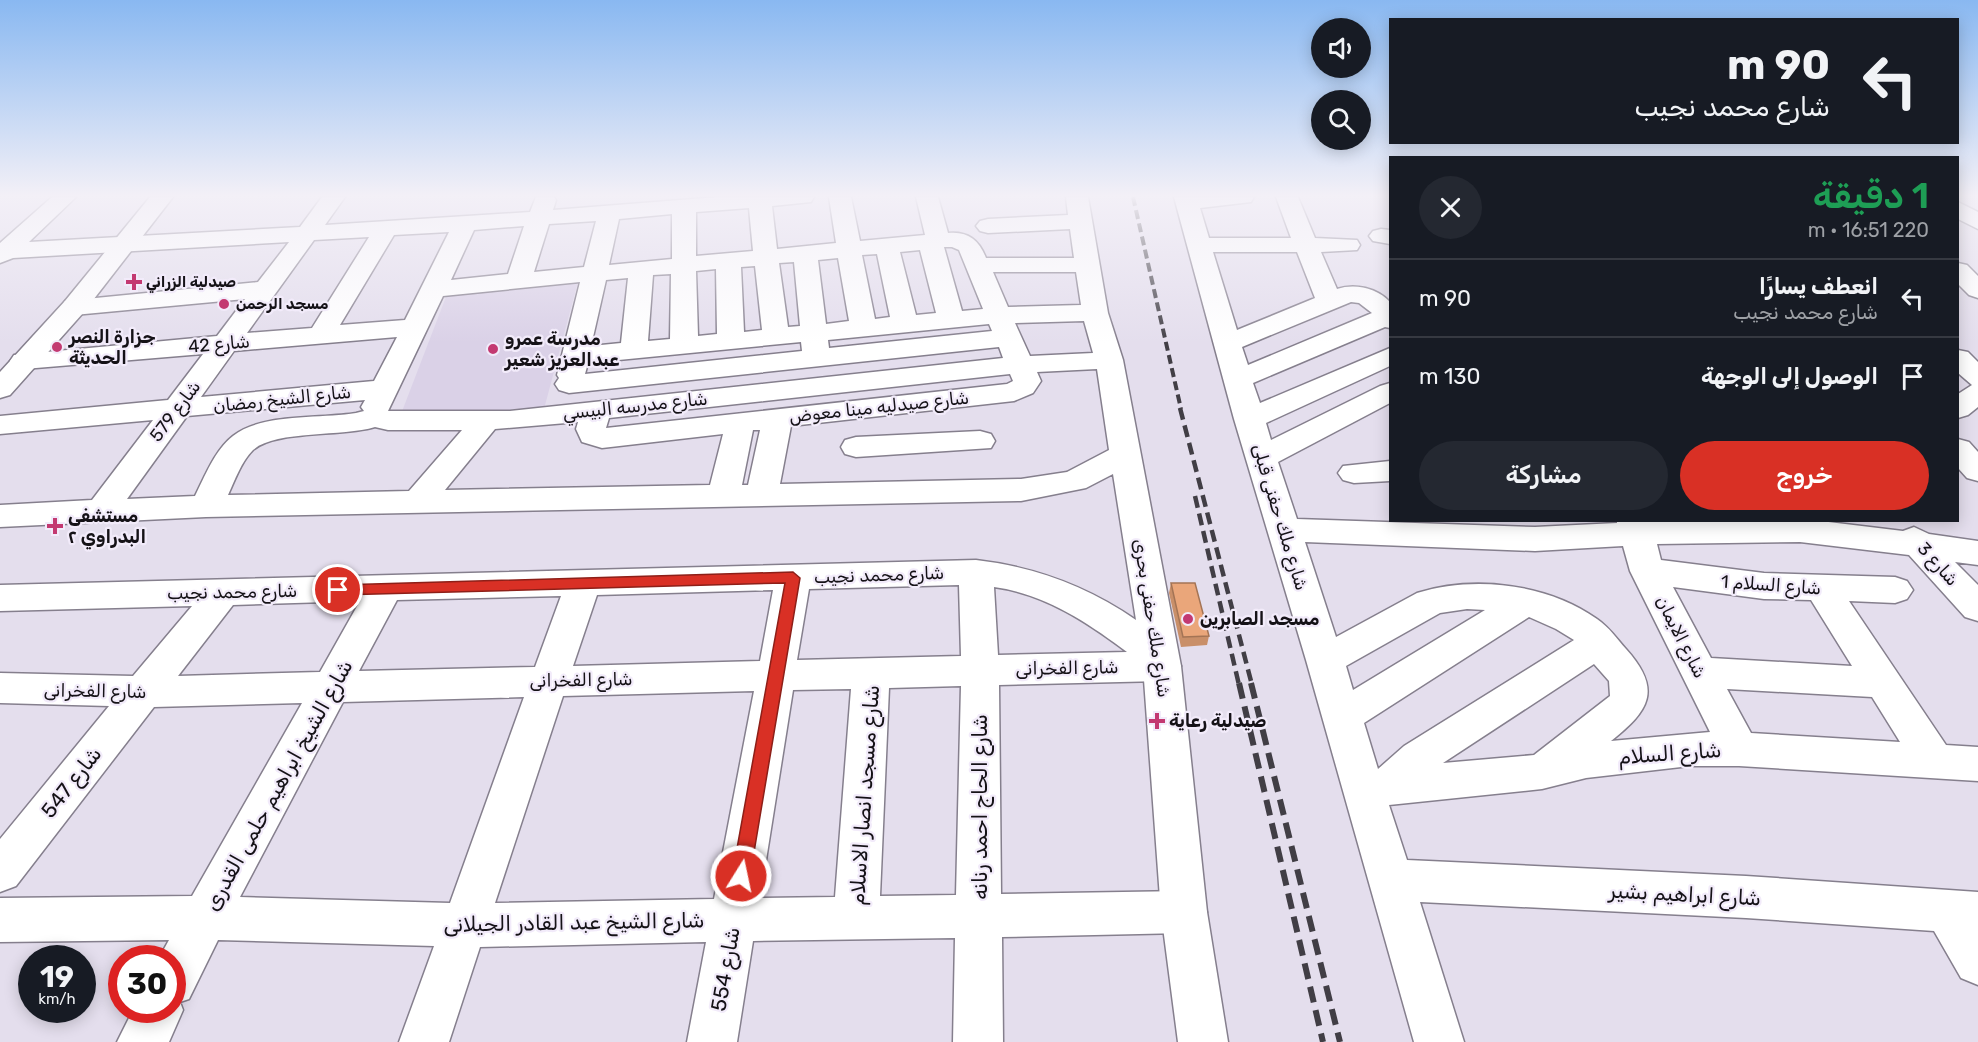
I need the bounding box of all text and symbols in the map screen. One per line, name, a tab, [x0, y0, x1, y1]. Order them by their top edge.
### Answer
map controls	[1311, 18, 1371, 150]
button: sound	[1311, 18, 1371, 78]
text: 90 m	[1727, 40, 1830, 90]
icon: left	[1851, 42, 1929, 120]
button: search	[1311, 90, 1371, 150]
text: شارع محمد نجيب	[1634, 91, 1830, 123]
text: 1 دقيقة	[1813, 174, 1929, 217]
button: close	[1419, 176, 1482, 239]
text: 220 m · 16:51	[1808, 218, 1929, 242]
place label: صيدلية الزراني	[146, 273, 236, 294]
text: انعطف يسارًا	[1759, 273, 1878, 300]
marker: صيدلية الزراني	[127, 275, 141, 289]
icon: left	[1896, 282, 1929, 315]
text: 90 m	[1419, 285, 1471, 312]
place label: مسجد الرحمن	[236, 295, 329, 313]
marker: مسجد الرحمن	[217, 297, 231, 311]
text: شارع محمد نجيب	[1733, 300, 1878, 324]
place label: جزارة النصر الحديثة	[68, 326, 156, 369]
place label: مدرسة عمرو عبدالعزيز شعير	[504, 328, 619, 371]
street label: شارع 42	[187, 330, 251, 359]
marker: جزارة النصر الحديثة	[50, 340, 64, 354]
marker: مدرسة عمرو عبدالعزيز شعير	[486, 342, 500, 356]
icon: arrive	[1896, 360, 1929, 393]
text: 130 m	[1419, 363, 1481, 390]
text: الوصول إلى الوجهة	[1701, 363, 1878, 390]
street label: شارع 579	[145, 376, 206, 447]
street label: شارع الشيخ رمضان	[212, 381, 352, 419]
street label: شارع مدرسه البيسي	[561, 387, 709, 427]
street label: شارع صيدليه مينا معوض	[788, 387, 970, 428]
street label: شارع ملك حفنى قبلى	[1246, 441, 1313, 593]
button: مشاركة	[1419, 441, 1668, 510]
button: خروج	[1680, 441, 1929, 510]
place label: مستشفى البدراوي ٢	[68, 505, 146, 550]
marker: مستشفى البدراوي ٢	[46, 517, 64, 535]
street label: شارع ملك حفنى بحرى	[1128, 537, 1175, 699]
street label: شارع 3	[1912, 538, 1963, 591]
street label: شارع محمد نجيب	[813, 562, 945, 589]
pin	[312, 564, 363, 615]
street label: شارع السلام 1	[1720, 571, 1822, 600]
icon: arrive	[321, 573, 354, 606]
street label: شارع محمد نجيب	[167, 580, 297, 605]
street label: شارع الايمان	[1650, 592, 1711, 682]
place label: مسجد الصابرين	[1200, 608, 1319, 630]
marker: مسجد الصابرين	[1181, 612, 1195, 626]
street label: شارع الشيخ ابراهيم حلمى القدرى	[198, 655, 359, 916]
street label: شارع الفخرانى	[1015, 656, 1119, 681]
street label: شارع الفخرانى	[529, 668, 633, 693]
street label: شارع الفخرانى	[43, 679, 147, 704]
street label: شارع مسجد انصار الاسلام	[844, 684, 886, 906]
place label: صيدلية رعاية	[1169, 710, 1266, 732]
street label: شارع الحاج احمد رنانه	[967, 714, 994, 900]
marker: صيدلية رعاية	[1150, 714, 1164, 728]
street label: شارع السلام	[1618, 737, 1722, 771]
street label: شارع 547	[36, 741, 108, 824]
position arrow	[709, 844, 773, 908]
street label: شارع ابراهيم بشير	[1606, 877, 1762, 912]
street label: شارع الشيخ عبد القادر الجيلانى	[443, 907, 705, 939]
street label: شارع 554	[705, 925, 747, 1013]
speed limit sign: 30	[108, 945, 186, 1023]
text: 19	[40, 959, 74, 995]
text: km/h	[38, 990, 76, 1008]

